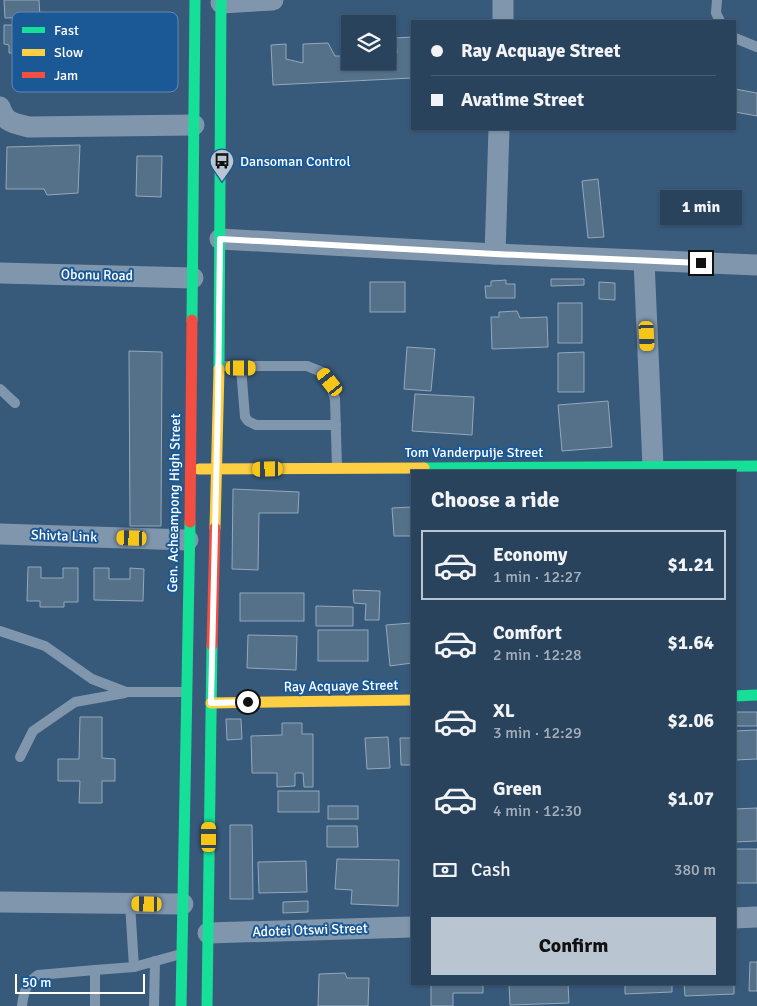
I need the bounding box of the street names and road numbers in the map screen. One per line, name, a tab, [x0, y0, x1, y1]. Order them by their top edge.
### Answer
street label: Obonu Road	[61, 266, 133, 284]
street label: Gen. Acheampong High Street	[164, 413, 184, 593]
street label: Tom Vanderpuije Street	[405, 444, 543, 461]
street label: Shivta Link	[31, 526, 97, 546]
street label: Ray Acquaye Street	[283, 676, 399, 696]
street label: Adotei Otswi Street	[252, 919, 368, 941]

